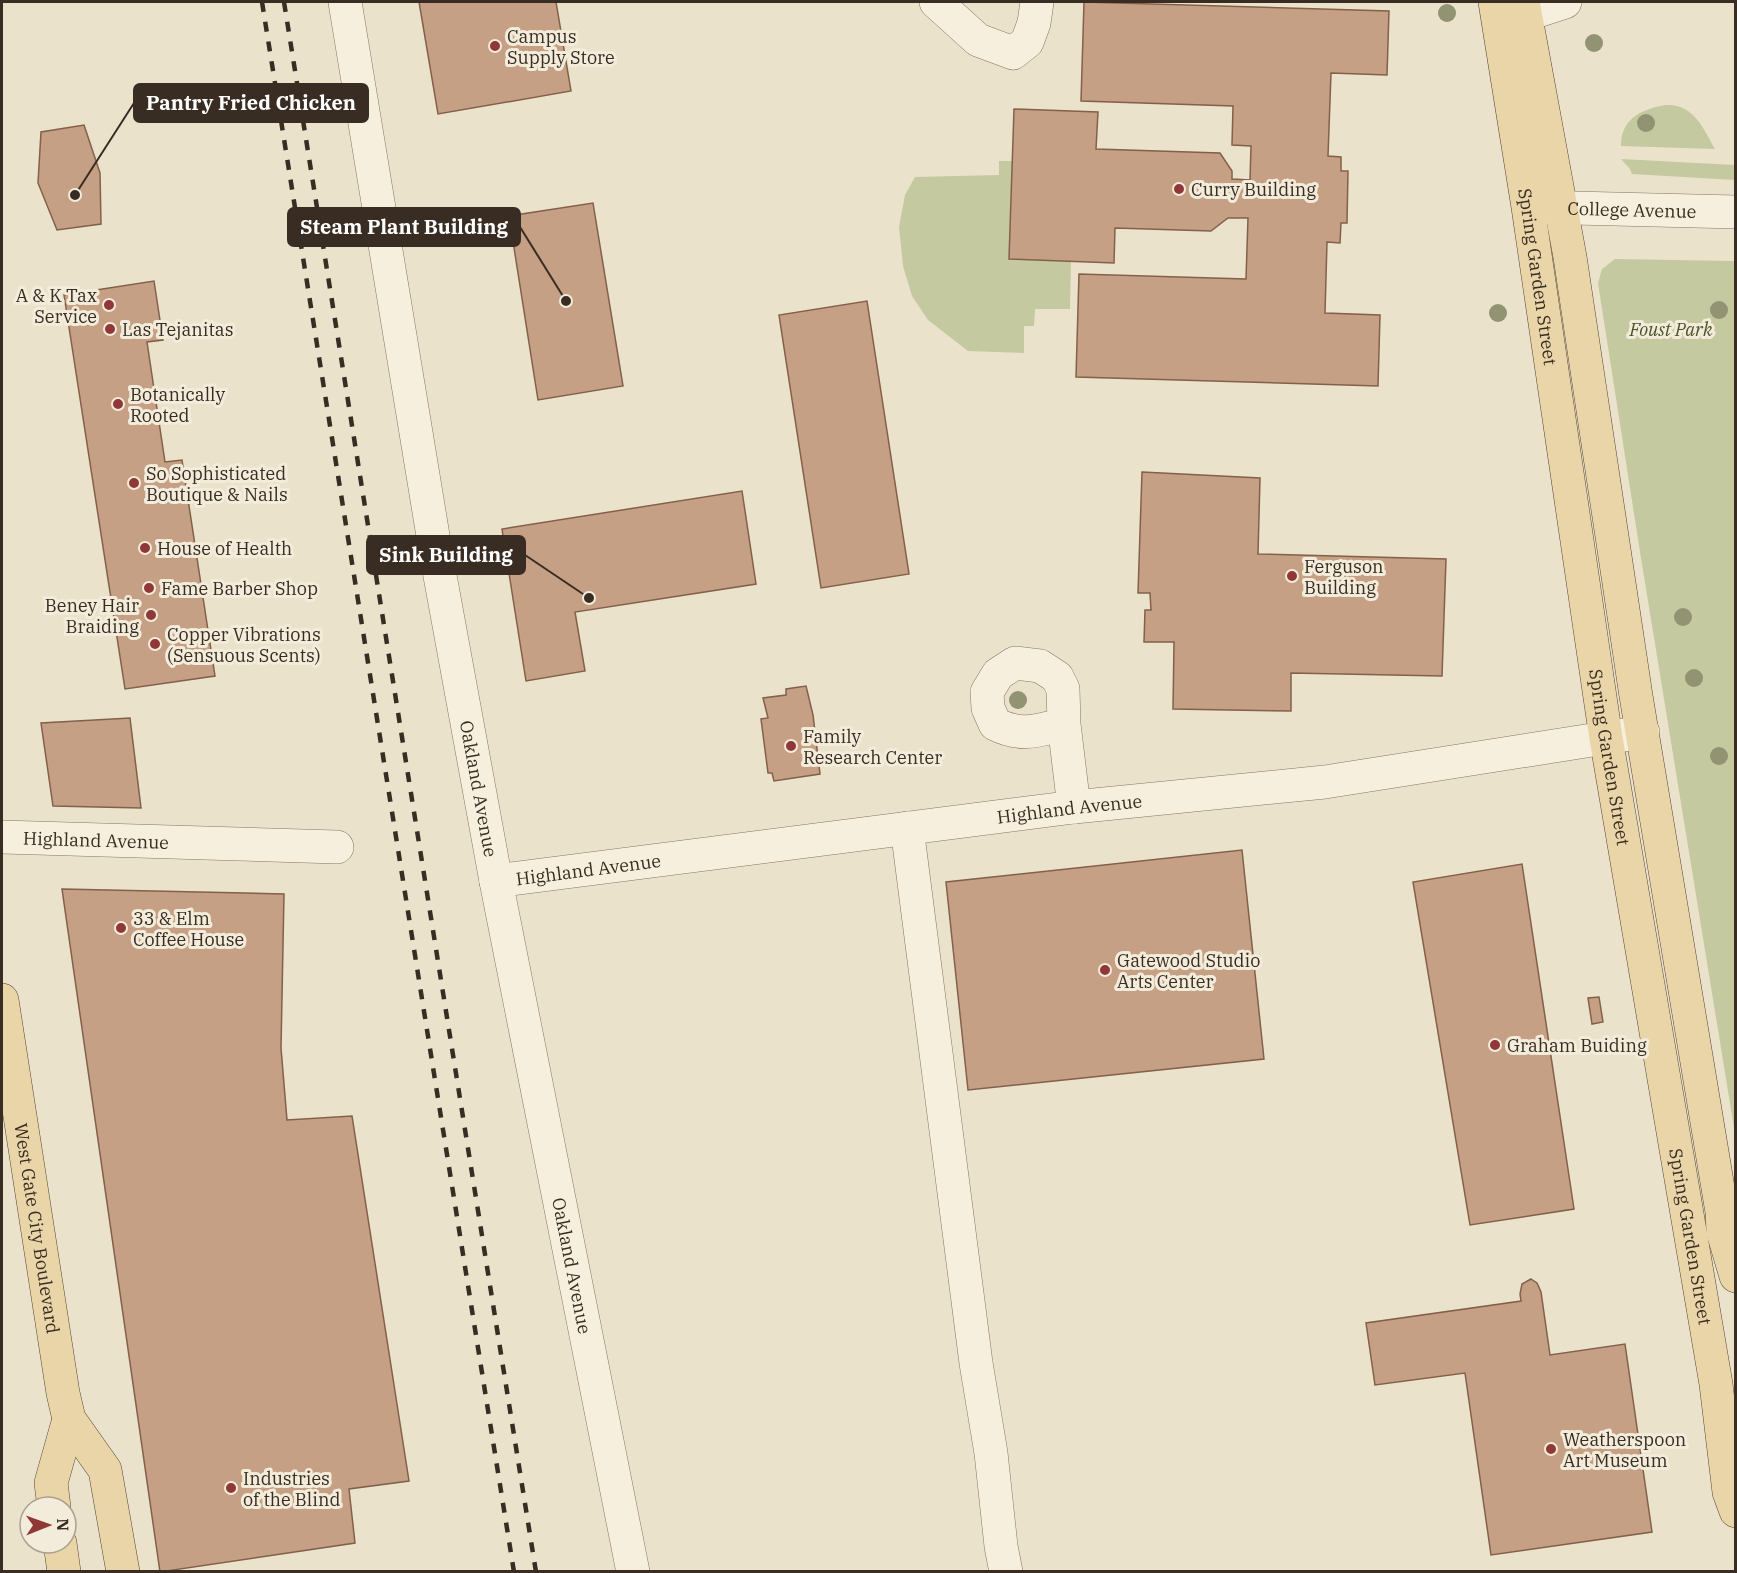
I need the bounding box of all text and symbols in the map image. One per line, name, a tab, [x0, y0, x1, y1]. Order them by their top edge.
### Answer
place label: Campus Supply Store	[507, 25, 615, 69]
marker: Campus Supply Store	[488, 39, 502, 53]
callout: Pantry Fried Chicken	[134, 84, 368, 122]
text: Pantry Fried Chicken	[146, 89, 356, 116]
place label: Curry Building	[1191, 178, 1316, 201]
marker: Curry Building	[1172, 182, 1186, 196]
street label: Spring Garden Street	[1514, 186, 1563, 367]
street label: College Avenue	[1567, 196, 1697, 223]
callout: Steam Plant Building	[288, 208, 520, 246]
text: Steam Plant Building	[300, 213, 508, 240]
place label: A & K Tax Service	[16, 284, 97, 328]
marker: A & K Tax Service	[102, 298, 116, 312]
place label: Las Tejanitas	[122, 318, 233, 341]
park label: Foust Park	[1628, 318, 1713, 341]
marker: Las Tejanitas	[103, 322, 117, 336]
place label: Botanically Rooted	[130, 383, 225, 427]
marker: Botanically Rooted	[111, 397, 125, 411]
place label: So Sophisticated Boutique & Nails	[146, 462, 288, 506]
marker: So Sophisticated Boutique & Nails	[127, 476, 141, 490]
callout: Sink Building	[367, 536, 525, 574]
place label: House of Health	[157, 537, 292, 560]
marker: House of Health	[138, 541, 152, 555]
text: Sink Building	[379, 541, 513, 568]
place label: Ferguson Building	[1304, 555, 1384, 599]
marker: Ferguson Building	[1285, 569, 1299, 583]
place label: Fame Barber Shop	[161, 577, 318, 600]
marker: Fame Barber Shop	[142, 581, 156, 595]
place label: Beney Hair Braiding	[45, 594, 139, 638]
marker: Beney Hair Braiding	[144, 608, 158, 622]
place label: Copper Vibrations (Sensuous Scents)	[167, 623, 321, 667]
marker: Copper Vibrations (Sensuous Scents)	[148, 637, 162, 651]
street label: Spring Garden Street	[1585, 667, 1636, 847]
street label: Oakland Avenue	[455, 718, 503, 859]
place label: Family Research Center	[803, 725, 942, 769]
marker: Family Research Center	[784, 739, 798, 753]
street label: Highland Avenue	[995, 789, 1143, 828]
street label: Highland Avenue	[23, 826, 169, 853]
street label: Highland Avenue	[514, 849, 662, 890]
place label: 33 & Elm Coffee House	[133, 907, 244, 951]
marker: 33 & Elm Coffee House	[114, 921, 128, 935]
place label: Gatewood Studio Arts Center	[1117, 949, 1260, 993]
marker: Gatewood Studio Arts Center	[1098, 963, 1112, 977]
place label: Graham Buiding	[1507, 1034, 1647, 1057]
marker: Graham Buiding	[1488, 1038, 1502, 1052]
street label: West Gate City Boulevard	[10, 1121, 65, 1335]
street label: Spring Garden Street	[1665, 1147, 1717, 1326]
street label: Oakland Avenue	[548, 1195, 597, 1336]
place label: Weatherspoon Art Museum	[1563, 1428, 1686, 1472]
marker: Weatherspoon Art Museum	[1544, 1442, 1558, 1456]
place label: Industries of the Blind	[243, 1467, 340, 1511]
marker: Industries of the Blind	[224, 1481, 238, 1495]
north arrow	[18, 1495, 78, 1555]
text: N	[53, 1518, 73, 1531]

